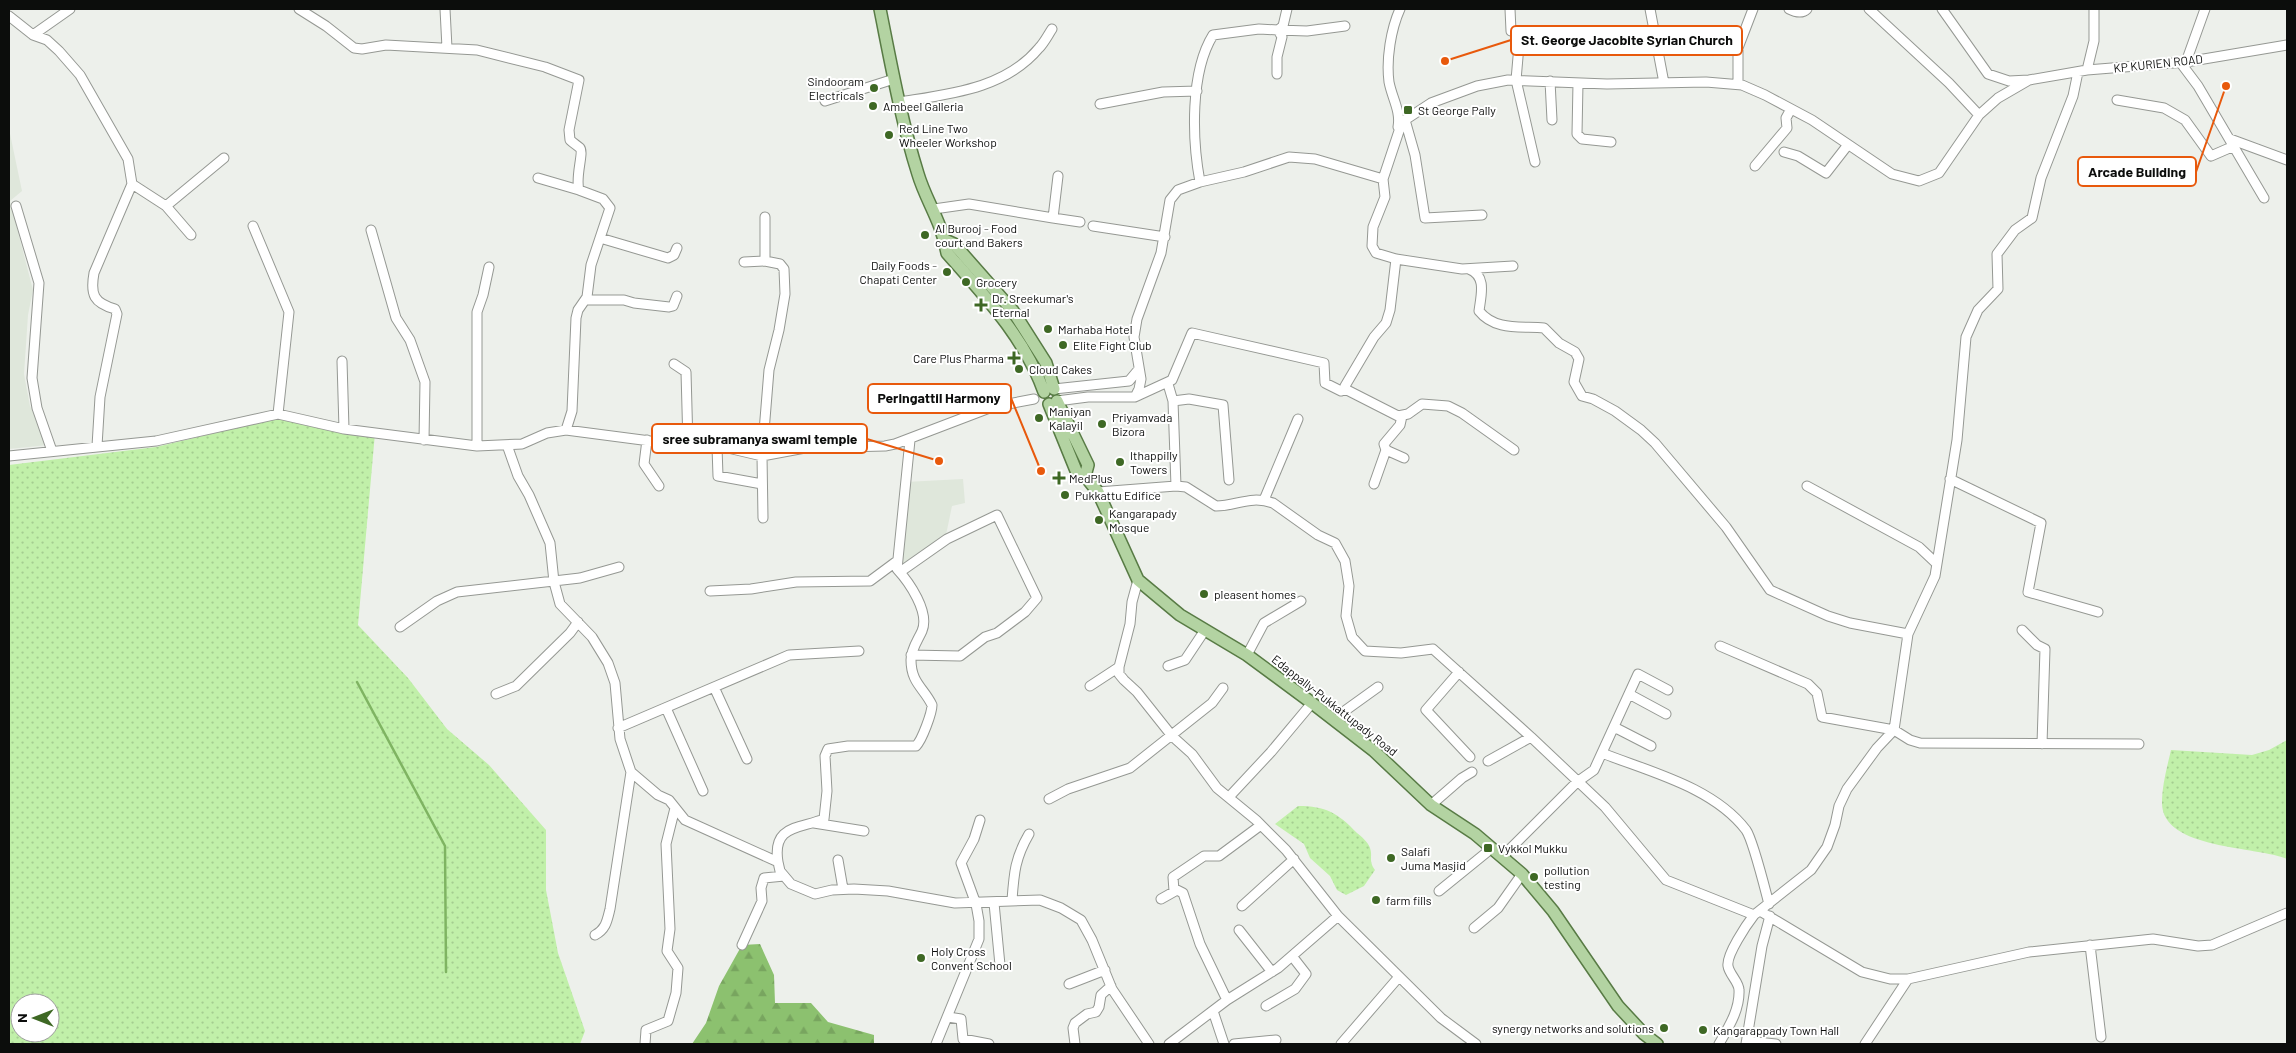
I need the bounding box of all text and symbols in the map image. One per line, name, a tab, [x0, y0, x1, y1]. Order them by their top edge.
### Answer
callout: St. George Jacobite Syrian Church	[1511, 26, 1742, 55]
text: St. George Jacobite Syrian Church	[1521, 31, 1733, 48]
street label: KP KURIEN ROAD	[2113, 51, 2203, 75]
place label: Sindooram Electricals	[808, 74, 864, 102]
marker: Sindooram Electricals	[868, 82, 880, 94]
place label: Ambeel Galleria	[883, 99, 964, 113]
marker: Ambeel Galleria	[867, 100, 879, 112]
place label: St George Pally	[1418, 103, 1496, 117]
marker: St George Pally	[1402, 104, 1414, 116]
place label: Red Line Two Wheeler Workshop	[899, 121, 997, 149]
marker: Red Line Two Wheeler Workshop	[883, 129, 895, 141]
callout: Arcade Building	[2078, 157, 2196, 186]
text: Arcade Building	[2088, 163, 2186, 180]
place label: Al Burooj - Food court and Bakers	[935, 221, 1023, 249]
marker: Al Burooj - Food court and Bakers	[919, 229, 931, 241]
place label: Daily Foods - Chapati Center	[859, 258, 938, 286]
marker: Daily Foods - Chapati Center	[941, 266, 953, 278]
place label: Grocery	[976, 275, 1018, 289]
marker: Grocery	[960, 276, 972, 288]
place label: Dr. Sreekumar's Eternal	[992, 291, 1074, 319]
marker: Dr. Sreekumar's Eternal	[974, 298, 988, 312]
place label: Marhaba Hotel	[1058, 322, 1132, 336]
marker: Marhaba Hotel	[1042, 323, 1054, 335]
place label: Elite Fight Club	[1073, 338, 1152, 352]
marker: Elite Fight Club	[1057, 339, 1069, 351]
place label: Care Plus Pharma	[913, 351, 1004, 365]
marker: Care Plus Pharma	[1008, 352, 1020, 364]
place label: Cloud Cakes	[1029, 362, 1092, 376]
marker: Cloud Cakes	[1013, 363, 1025, 375]
callout: Peringattil Harmony	[868, 384, 1011, 413]
text: Peringattil Harmony	[877, 389, 1001, 406]
place label: Maniyan Kalayil	[1049, 404, 1091, 432]
place label: Priyamvada Bizora	[1112, 410, 1172, 438]
marker: Maniyan Kalayil	[1033, 412, 1045, 424]
marker: Priyamvada Bizora	[1096, 418, 1108, 430]
callout: sree subramanya swami temple	[652, 424, 867, 453]
text: sree subramanya swami temple	[663, 430, 858, 447]
place label: Ithappilly Towers	[1130, 448, 1178, 476]
marker: Ithappilly Towers	[1114, 456, 1126, 468]
place label: MedPlus	[1069, 471, 1113, 485]
marker: MedPlus	[1053, 472, 1065, 484]
place label: Pukkattu Edifice	[1075, 488, 1161, 502]
marker: Pukkattu Edifice	[1059, 489, 1071, 501]
place label: Kangarapady Mosque	[1109, 506, 1177, 534]
marker: Kangarapady Mosque	[1093, 514, 1105, 526]
place label: pleasent homes	[1214, 587, 1296, 601]
marker: pleasent homes	[1198, 588, 1210, 600]
street label: Edappally-Pukkattupady Road	[1269, 652, 1401, 758]
place label: Vykkol Mukku	[1498, 841, 1567, 855]
marker: Vykkol Mukku	[1482, 842, 1494, 854]
place label: Salafi Juma Masjid	[1401, 844, 1466, 872]
marker: Salafi Juma Masjid	[1385, 852, 1397, 864]
place label: pollution testing	[1544, 863, 1589, 891]
marker: pollution testing	[1528, 871, 1540, 883]
place label: farm fills	[1386, 893, 1432, 907]
marker: farm fills	[1370, 894, 1382, 906]
place label: Holy Cross Convent School	[931, 944, 1012, 972]
marker: Holy Cross Convent School	[915, 952, 927, 964]
north arrow	[10, 993, 60, 1043]
text: N	[13, 1013, 30, 1023]
place label: synergy networks and solutions	[1492, 1021, 1654, 1035]
marker: synergy networks and solutions	[1658, 1022, 1670, 1034]
place label: Kangarappady Town Hall	[1713, 1023, 1839, 1037]
marker: Kangarappady Town Hall	[1697, 1024, 1709, 1036]

